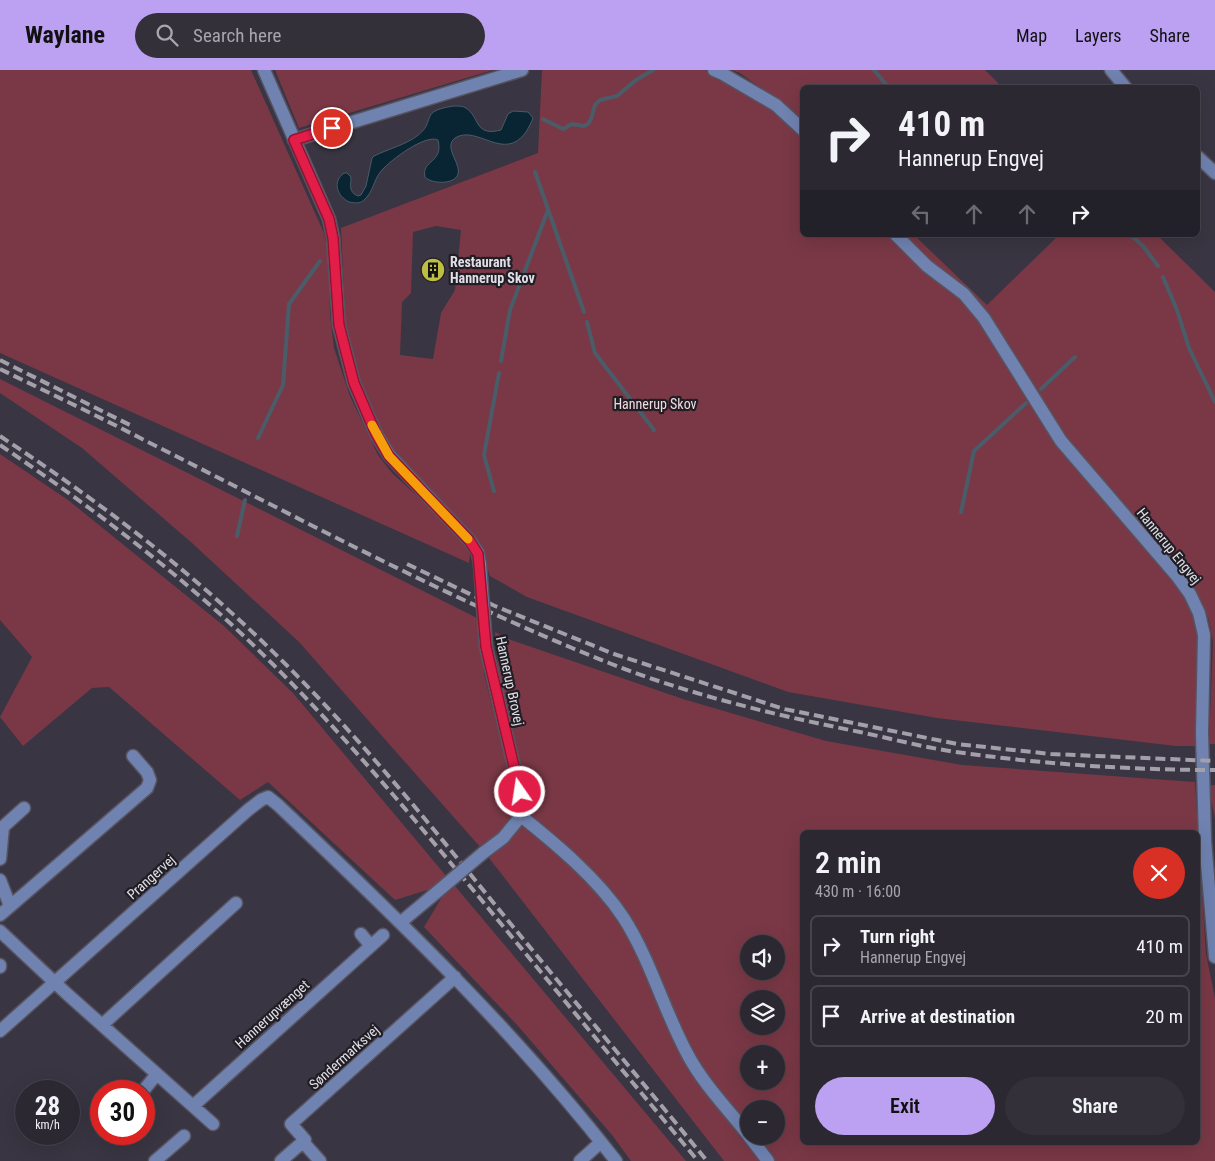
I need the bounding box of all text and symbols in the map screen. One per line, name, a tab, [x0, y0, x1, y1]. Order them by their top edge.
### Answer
search box	[135, 13, 485, 58]
text: Waylane	[25, 21, 105, 49]
icon: search	[153, 21, 181, 49]
text: Search here	[193, 24, 281, 47]
text: Map	[1016, 25, 1047, 46]
text: Layers	[1075, 25, 1122, 46]
text: Share	[1150, 25, 1190, 46]
text: 410 m	[898, 104, 985, 145]
icon: right	[815, 105, 880, 170]
pin	[311, 107, 353, 149]
icon: arrive	[318, 114, 346, 142]
text: Hannerup Engvej	[898, 146, 1044, 171]
icon: left	[907, 200, 935, 228]
icon: ahead	[960, 200, 988, 228]
icon: ahead	[1013, 200, 1041, 228]
icon: right	[1066, 200, 1094, 228]
place label: Restaurant Hannerup Skov	[450, 254, 535, 286]
building icon: Restaurant Hannerup Skov	[420, 257, 446, 283]
park label: Hannerup Skov	[613, 396, 697, 412]
street label: Hannerup Engvej	[1134, 505, 1204, 587]
street label: Hannerup Brovej	[493, 635, 527, 727]
position arrow	[493, 765, 545, 817]
text: 2 min	[815, 845, 881, 880]
button: close	[1133, 847, 1185, 899]
street label: Prangervej	[124, 851, 178, 903]
text: 430 m · 16:00	[815, 882, 901, 901]
text: Turn right	[860, 925, 935, 948]
icon: right	[817, 932, 845, 960]
map controls	[740, 935, 785, 1145]
button: sound	[740, 935, 785, 980]
text: 410 m	[1136, 935, 1183, 958]
text: Hannerup Engvej	[860, 948, 966, 967]
street label: Hannerupvænget	[232, 977, 312, 1051]
button: layers	[740, 990, 785, 1035]
icon: arrive	[817, 1002, 845, 1030]
text: Arrive at destination	[860, 1005, 1015, 1028]
text: 20 m	[1146, 1005, 1183, 1028]
street label: Søndermarksvej	[306, 1021, 382, 1093]
button: +	[740, 1045, 785, 1090]
button: Exit	[815, 1077, 995, 1135]
button: Share	[1005, 1077, 1185, 1135]
speed limit sign: 30	[90, 1080, 155, 1145]
text: 28	[35, 1092, 60, 1121]
button: −	[740, 1100, 785, 1145]
text: km/h	[35, 1118, 60, 1132]

